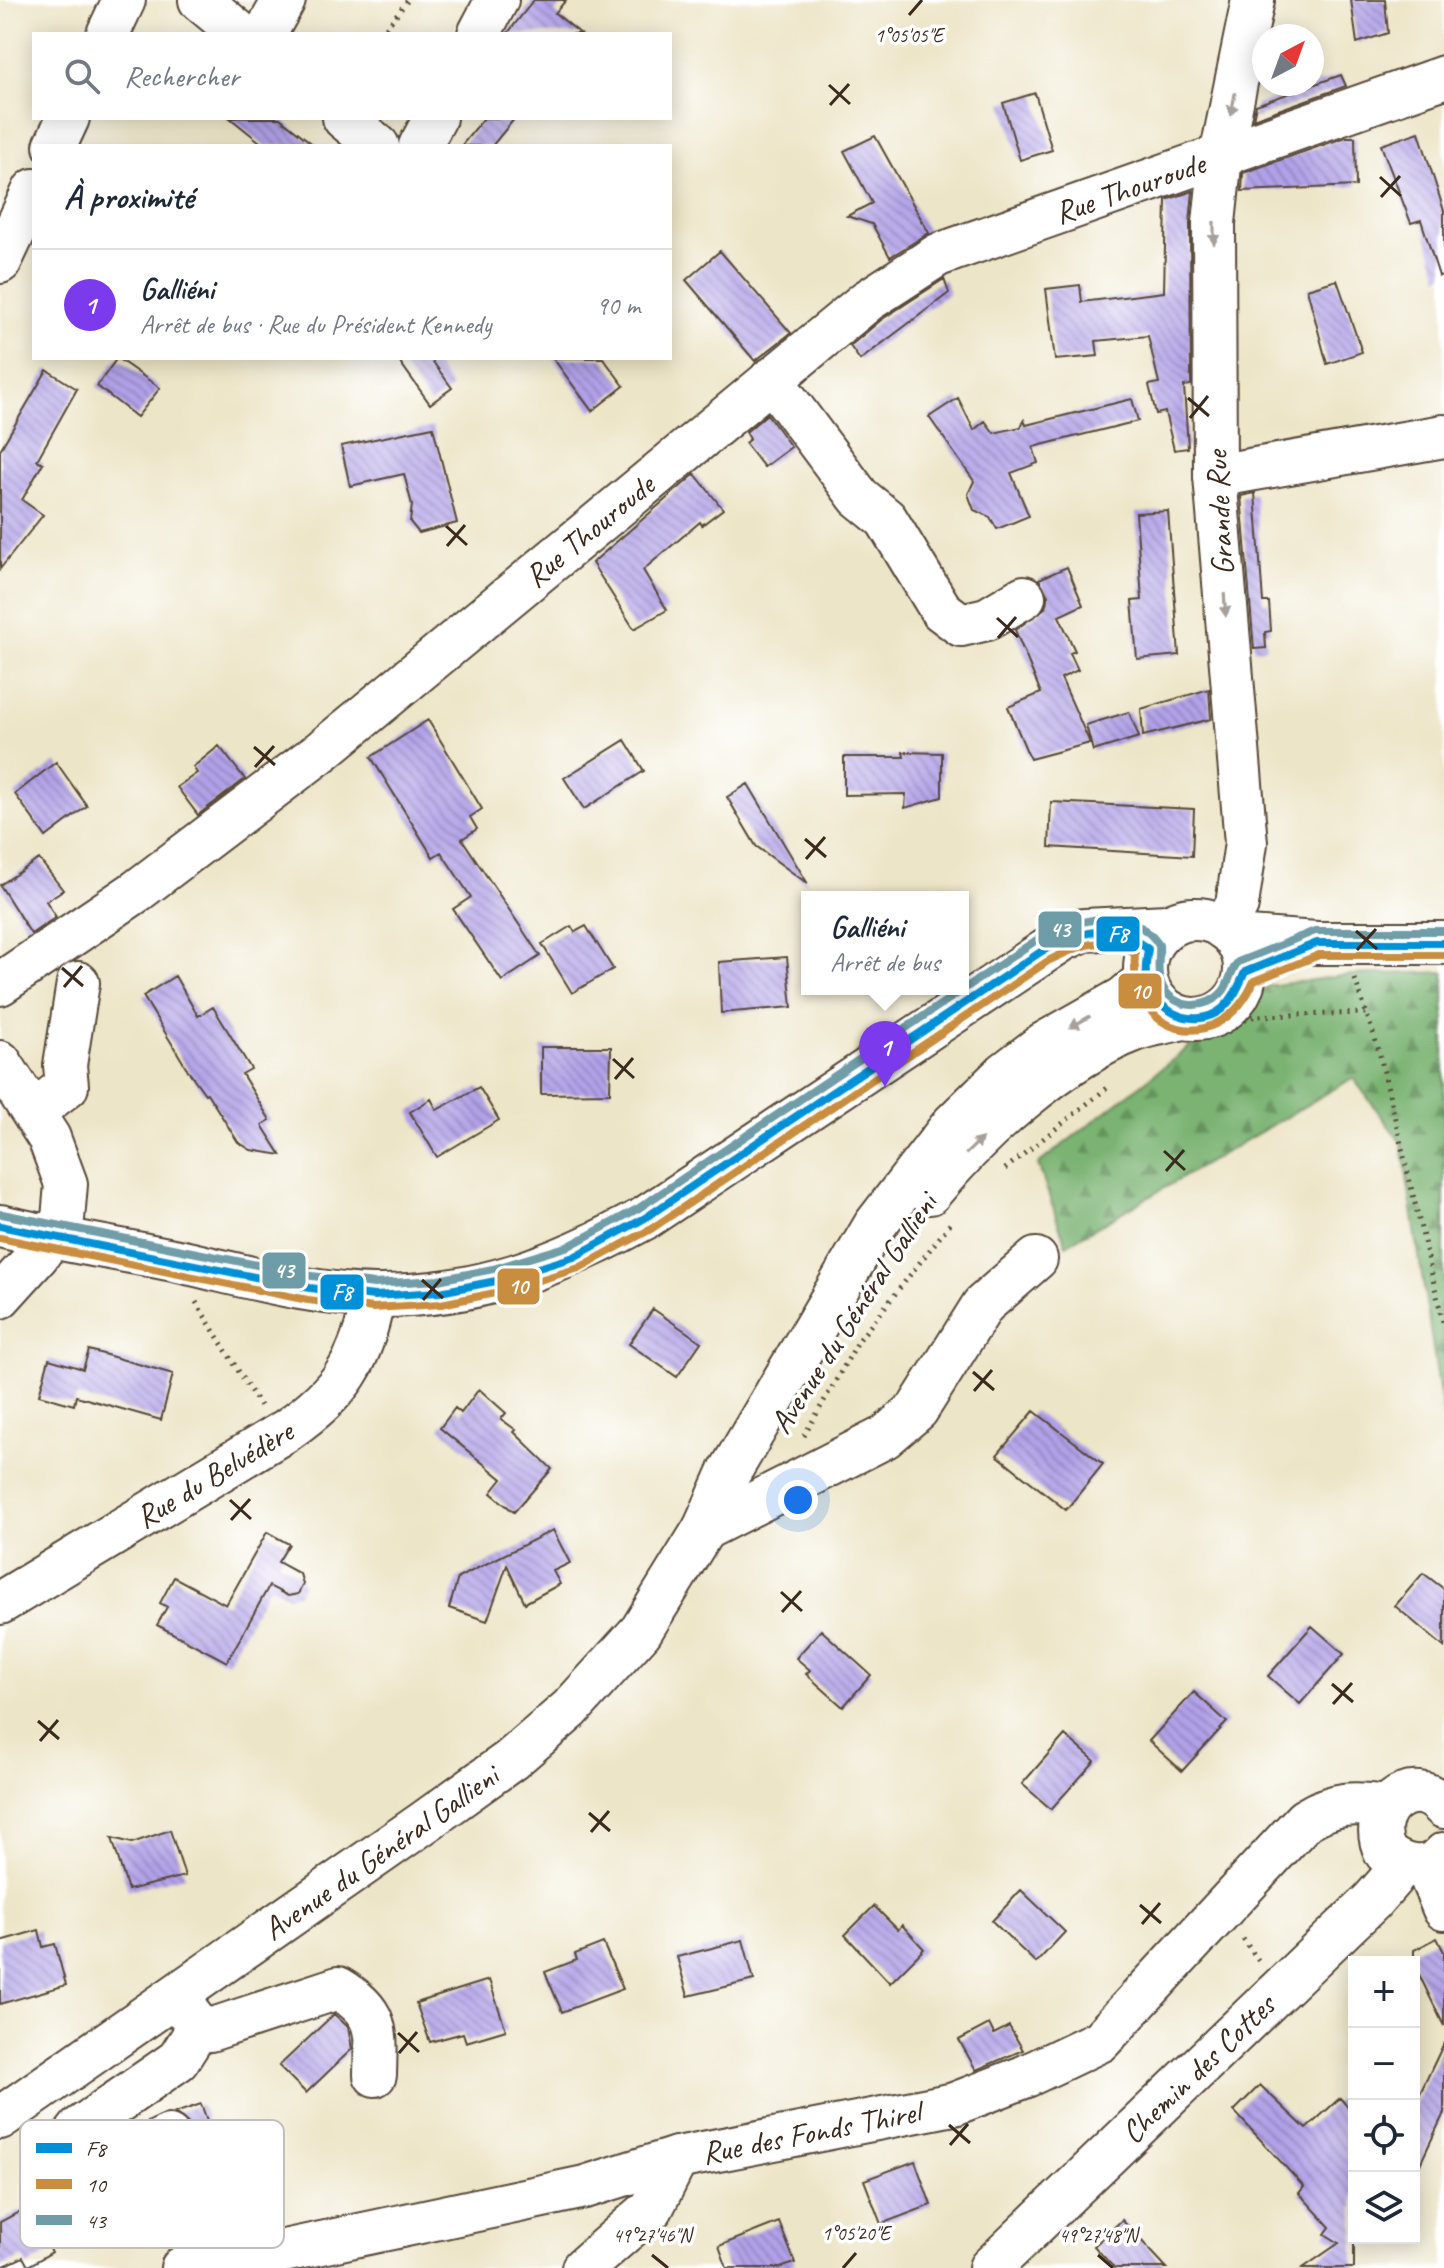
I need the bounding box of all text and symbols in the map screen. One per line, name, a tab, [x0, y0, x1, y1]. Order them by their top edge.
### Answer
text: 1°05'05"E	[875, 23, 946, 48]
north arrow	[1252, 24, 1324, 96]
search box	[32, 32, 672, 120]
icon: search	[60, 54, 104, 98]
text: Rechercher	[124, 57, 239, 95]
one-way arrow	[1226, 92, 1239, 117]
street label: Rue Thouroude	[1049, 142, 1213, 233]
text: À proximité	[64, 175, 193, 218]
one-way arrow	[1208, 221, 1221, 246]
text: Galliéni	[140, 270, 214, 308]
text: 1	[84, 289, 96, 322]
text: 90 m	[596, 289, 640, 322]
text: Arrêt de bus · Rue du Président Kennedy	[140, 308, 491, 341]
street label: Grande Rue	[1196, 447, 1243, 576]
street label: Rue Thouroude	[516, 463, 665, 596]
one-way arrow	[1219, 593, 1232, 618]
popup	[801, 891, 969, 995]
text: Galliéni	[830, 908, 904, 946]
line badge: 43	[1037, 910, 1083, 949]
line badge: F8	[1095, 915, 1141, 953]
text: 43	[1050, 916, 1072, 944]
text: F8	[1108, 921, 1131, 949]
text: Arrêt de bus	[830, 946, 940, 979]
line badge: 10	[1117, 972, 1163, 1010]
text: 10	[1130, 978, 1152, 1006]
one-way arrow	[1069, 1015, 1091, 1029]
pin: 1	[859, 1021, 911, 1087]
one-way arrow	[964, 1137, 983, 1156]
street label: Avenue du Général Gallieni	[760, 1182, 949, 1441]
line badge: 43	[261, 1251, 307, 1290]
text: 43	[274, 1257, 296, 1285]
line badge: 10	[496, 1267, 541, 1306]
line badge: F8	[319, 1273, 365, 1311]
text: 10	[508, 1273, 530, 1301]
text: F8	[332, 1279, 355, 1307]
street label: Rue du Belvédère	[128, 1410, 303, 1538]
your location	[778, 1480, 818, 1520]
street label: Avenue du Général Gallieni	[255, 1753, 510, 1950]
map controls	[1348, 1956, 1420, 2244]
button: +	[1348, 1956, 1420, 2028]
street label: Chemin des Cottes	[1112, 1984, 1285, 2152]
button: −	[1348, 2028, 1420, 2100]
street label: Rue des Fonds Thirel	[698, 2090, 929, 2174]
button: locate	[1348, 2100, 1420, 2172]
legend	[20, 2120, 284, 2248]
text: F8	[86, 2135, 108, 2163]
text: 10	[86, 2171, 108, 2199]
button: layers	[1348, 2172, 1420, 2244]
text: 43	[86, 2207, 108, 2235]
text: 1°05'20"E	[822, 2221, 893, 2246]
text: 49°27'46"N	[613, 2223, 694, 2248]
text: 49°27'48"N	[1059, 2223, 1140, 2248]

